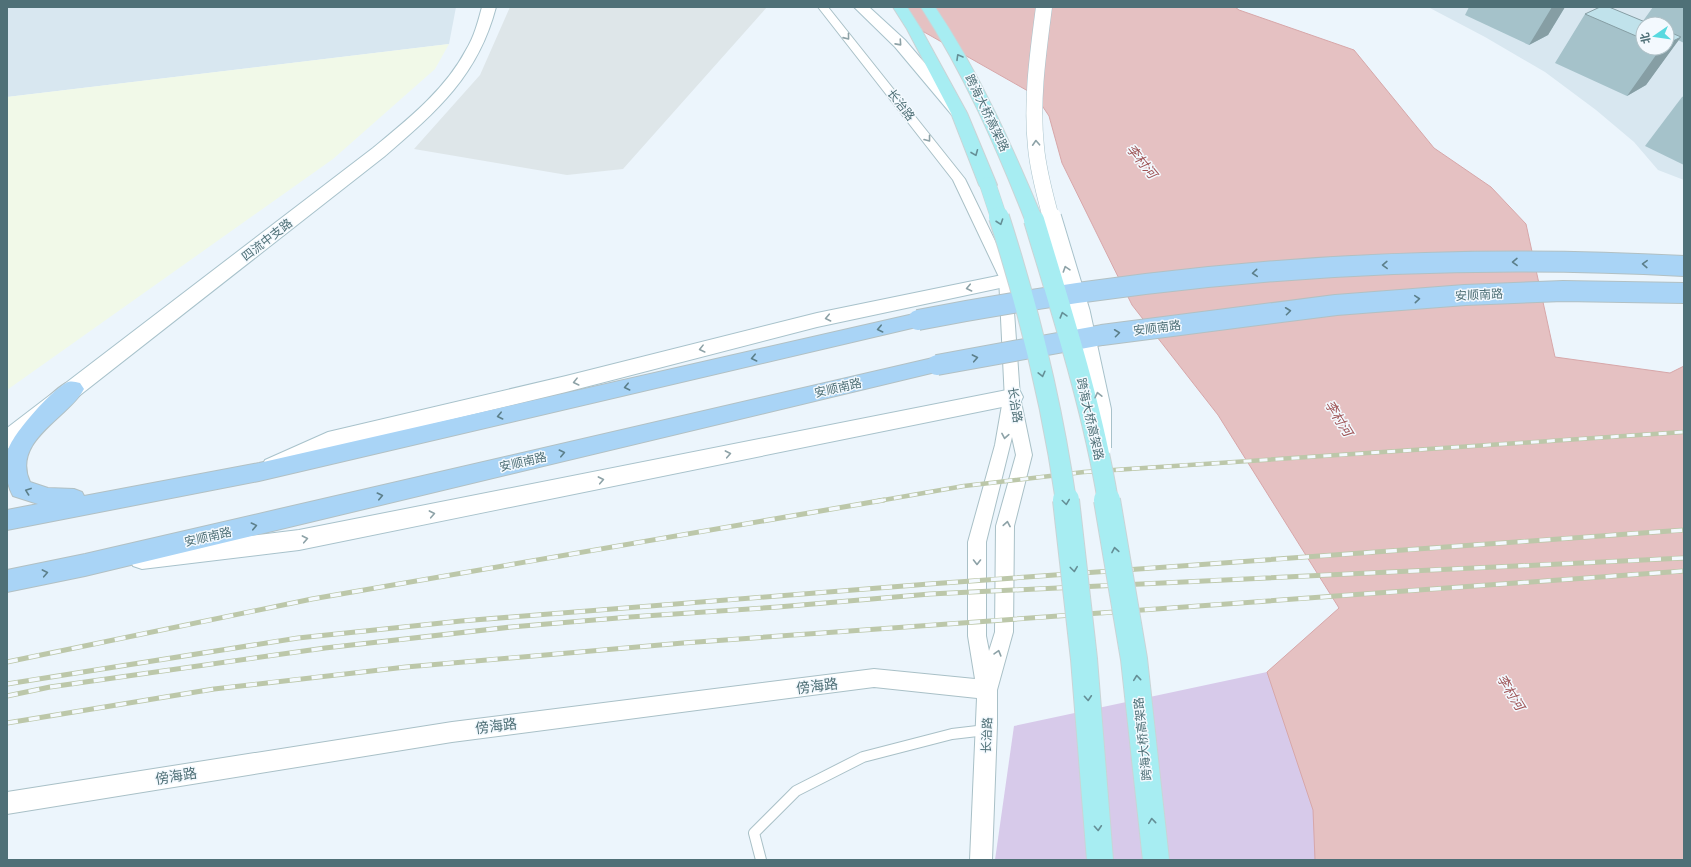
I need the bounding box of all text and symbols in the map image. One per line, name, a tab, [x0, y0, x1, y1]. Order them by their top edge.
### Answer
north arrow	[1635, 16, 1675, 56]
text: 北	[1637, 31, 1653, 45]
one-way arrow	[843, 33, 850, 40]
one-way arrow	[895, 38, 902, 46]
one-way arrow	[956, 54, 963, 61]
street label: 跨海大桥高架路	[962, 72, 1013, 154]
street label: 长治路	[884, 86, 918, 123]
one-way arrow	[923, 135, 930, 142]
one-way arrow	[1032, 140, 1041, 146]
water label: 李村河	[1123, 141, 1162, 184]
one-way arrow	[970, 149, 978, 157]
street label: 四流中支路	[238, 215, 295, 264]
one-way arrow	[996, 218, 1004, 225]
one-way arrow	[1512, 258, 1518, 266]
one-way arrow	[1642, 260, 1648, 268]
one-way arrow	[1382, 261, 1388, 270]
one-way arrow	[1062, 266, 1071, 273]
one-way arrow	[1252, 268, 1258, 277]
one-way arrow	[966, 283, 972, 291]
street label: 安顺南路	[1455, 286, 1503, 303]
one-way arrow	[1414, 294, 1420, 303]
one-way arrow	[1285, 307, 1291, 316]
one-way arrow	[1059, 312, 1068, 319]
one-way arrow	[825, 313, 832, 321]
street label: 安顺南路	[1132, 317, 1182, 338]
one-way arrow	[877, 324, 883, 332]
one-way arrow	[1114, 329, 1120, 338]
one-way arrow	[699, 345, 706, 353]
one-way arrow	[750, 353, 757, 361]
one-way arrow	[972, 354, 978, 362]
one-way arrow	[1038, 371, 1046, 377]
street label: 安顺南路	[813, 375, 863, 400]
street label: 跨海大桥高架路	[1074, 376, 1107, 462]
one-way arrow	[573, 377, 580, 385]
one-way arrow	[624, 382, 631, 391]
street label: 长治路	[1005, 386, 1026, 424]
one-way arrow	[1095, 392, 1103, 398]
water label: 李村河	[1321, 397, 1358, 442]
one-way arrow	[497, 412, 503, 420]
one-way arrow	[1001, 433, 1009, 439]
street label: 安顺南路	[498, 449, 548, 474]
one-way arrow	[558, 450, 565, 458]
one-way arrow	[725, 451, 732, 459]
one-way arrow	[598, 476, 604, 484]
one-way arrow	[24, 487, 31, 496]
one-way arrow	[377, 492, 384, 500]
one-way arrow	[1061, 499, 1070, 505]
one-way arrow	[429, 510, 436, 518]
one-way arrow	[1002, 521, 1010, 527]
one-way arrow	[251, 522, 257, 530]
street label: 安顺南路	[183, 524, 233, 549]
one-way arrow	[302, 536, 308, 544]
one-way arrow	[1112, 547, 1120, 553]
one-way arrow	[973, 559, 981, 565]
one-way arrow	[1069, 566, 1078, 572]
one-way arrow	[42, 569, 48, 578]
one-way arrow	[993, 650, 1002, 657]
water label: 李村河	[1493, 671, 1530, 716]
street label: 傍海路	[795, 675, 839, 697]
one-way arrow	[1132, 675, 1141, 681]
one-way arrow	[1083, 695, 1092, 701]
street label: 跨海大桥高架路	[1131, 696, 1154, 782]
street label: 傍海路	[474, 715, 518, 737]
street label: 长治路	[978, 717, 995, 753]
street label: 傍海路	[154, 764, 198, 788]
one-way arrow	[1148, 818, 1157, 824]
one-way arrow	[1093, 825, 1102, 831]

